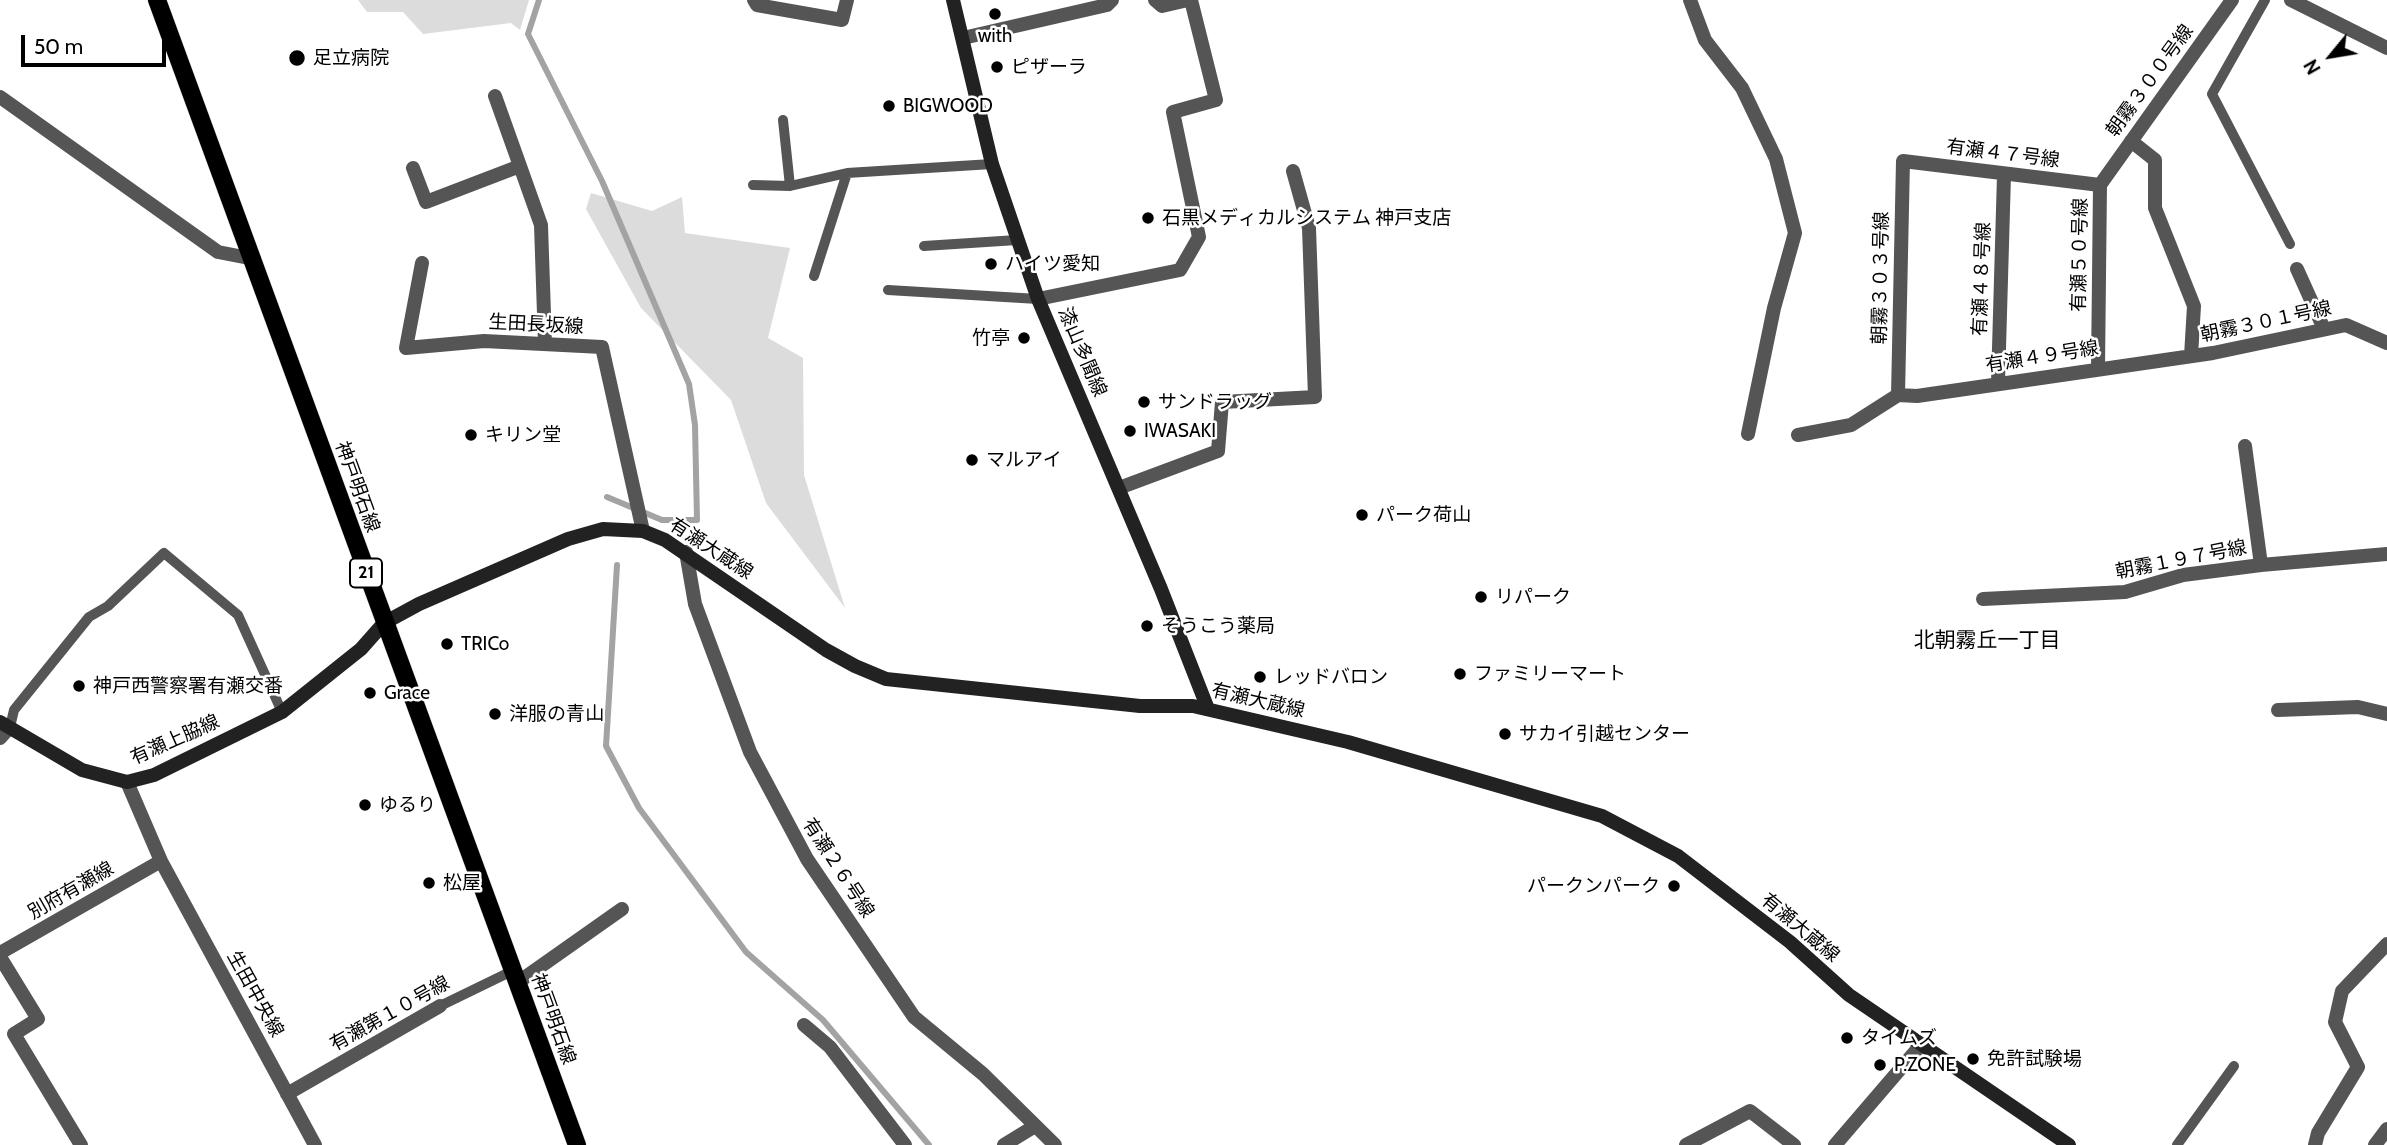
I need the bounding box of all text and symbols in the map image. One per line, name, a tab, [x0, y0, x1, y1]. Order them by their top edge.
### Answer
marker: with	[987, 6, 1003, 22]
street label: 朝霧３００号線	[2102, 20, 2198, 142]
scale bar	[24, 21, 170, 65]
north arrow	[2296, 21, 2366, 91]
place label: with	[978, 25, 1012, 47]
text: 50 m	[34, 34, 83, 59]
place label: 足立病院	[313, 47, 389, 69]
marker: 足立病院	[287, 48, 307, 68]
text: N	[2299, 55, 2326, 78]
place label: ピザーラ	[1011, 56, 1087, 78]
marker: ピザーラ	[989, 59, 1005, 75]
place label: BIGWOOD	[903, 95, 993, 117]
marker: BIGWOOD	[881, 98, 897, 114]
street label: 有瀬４７号線	[1945, 136, 2061, 172]
street label: 有瀬５０号線	[2068, 198, 2092, 312]
place label: 石黒メディカルシステム 神戸支店	[1162, 207, 1451, 229]
marker: 石黒メディカルシステム 神戸支店	[1140, 210, 1156, 226]
street label: 朝霧３０３号線	[1868, 211, 1894, 345]
street label: 有瀬４８号線	[1969, 222, 1995, 336]
place label: ハイツ愛知	[1005, 253, 1100, 275]
marker: ハイツ愛知	[983, 256, 999, 272]
street label: 朝霧３０１号線	[2199, 297, 2333, 347]
street label: 漆山多聞線	[1053, 304, 1111, 400]
street label: 生田長坂線	[488, 311, 584, 339]
place label: 竹亭	[972, 327, 1010, 349]
marker: 竹亭	[1016, 330, 1032, 346]
street label: 有瀬４９号線	[1984, 337, 2100, 377]
place label: サンドラッグ	[1158, 391, 1272, 413]
marker: サンドラッグ	[1136, 394, 1152, 410]
place label: IWASAKI	[1144, 420, 1216, 442]
marker: IWASAKI	[1122, 423, 1138, 439]
place label: キリン堂	[485, 424, 561, 446]
marker: キリン堂	[463, 427, 479, 443]
street label: 神戸明石線	[330, 438, 384, 536]
place label: マルアイ	[986, 449, 1062, 471]
marker: マルアイ	[964, 452, 980, 468]
place label: パーク荷山	[1376, 504, 1471, 526]
marker: パーク荷山	[1354, 507, 1370, 523]
street label: 有瀬大蔵線	[665, 514, 757, 584]
street label: 朝霧１９７号線	[2114, 536, 2248, 584]
road number: 21	[350, 558, 382, 588]
place label: リパーク	[1495, 586, 1571, 608]
marker: リパーク	[1473, 589, 1489, 605]
place label: そうこう薬局	[1161, 615, 1275, 637]
marker: そうこう薬局	[1139, 618, 1155, 634]
district label: 北朝霧丘一丁目	[1914, 628, 2060, 654]
place label: TRICo	[461, 633, 509, 655]
marker: TRICo	[439, 636, 455, 652]
place label: ファミリーマート	[1474, 663, 1626, 685]
place label: レッドバロン	[1274, 666, 1388, 688]
marker: ファミリーマート	[1452, 666, 1468, 682]
marker: レッドバロン	[1252, 669, 1268, 685]
place label: 神戸西警察署有瀬交番	[93, 675, 283, 697]
marker: 神戸西警察署有瀬交番	[71, 678, 87, 694]
street label: 有瀬大蔵線	[1209, 679, 1307, 723]
place label: Grace	[384, 682, 430, 704]
marker: Grace	[362, 685, 378, 701]
place label: 洋服の青山	[509, 703, 604, 725]
marker: 洋服の青山	[487, 706, 503, 722]
street label: 有瀬上脇線	[127, 710, 223, 770]
place label: サカイ引越センター	[1519, 723, 1690, 745]
marker: サカイ引越センター	[1497, 726, 1513, 742]
place label: ゆるり	[379, 794, 436, 816]
marker: ゆるり	[357, 797, 373, 813]
street label: 有瀬２６号線	[797, 814, 879, 922]
street label: 別府有瀬線	[24, 857, 118, 925]
place label: 松屋	[443, 872, 481, 894]
marker: 松屋	[421, 875, 437, 891]
place label: パークンパーク	[1527, 875, 1660, 897]
marker: パークンパーク	[1666, 878, 1682, 894]
street label: 有瀬大蔵線	[1756, 889, 1844, 967]
street label: 生田中央線	[222, 947, 288, 1041]
street label: 神戸明石線	[526, 970, 580, 1068]
street label: 有瀬第１０号線	[326, 972, 454, 1056]
place label: タイムズ	[1861, 1027, 1937, 1049]
marker: タイムズ	[1839, 1030, 1855, 1046]
place label: 免許試験場	[1987, 1048, 2082, 1070]
marker: 免許試験場	[1965, 1051, 1981, 1067]
place label: P.ZONE	[1894, 1054, 1956, 1076]
marker: P.ZONE	[1872, 1057, 1888, 1073]

